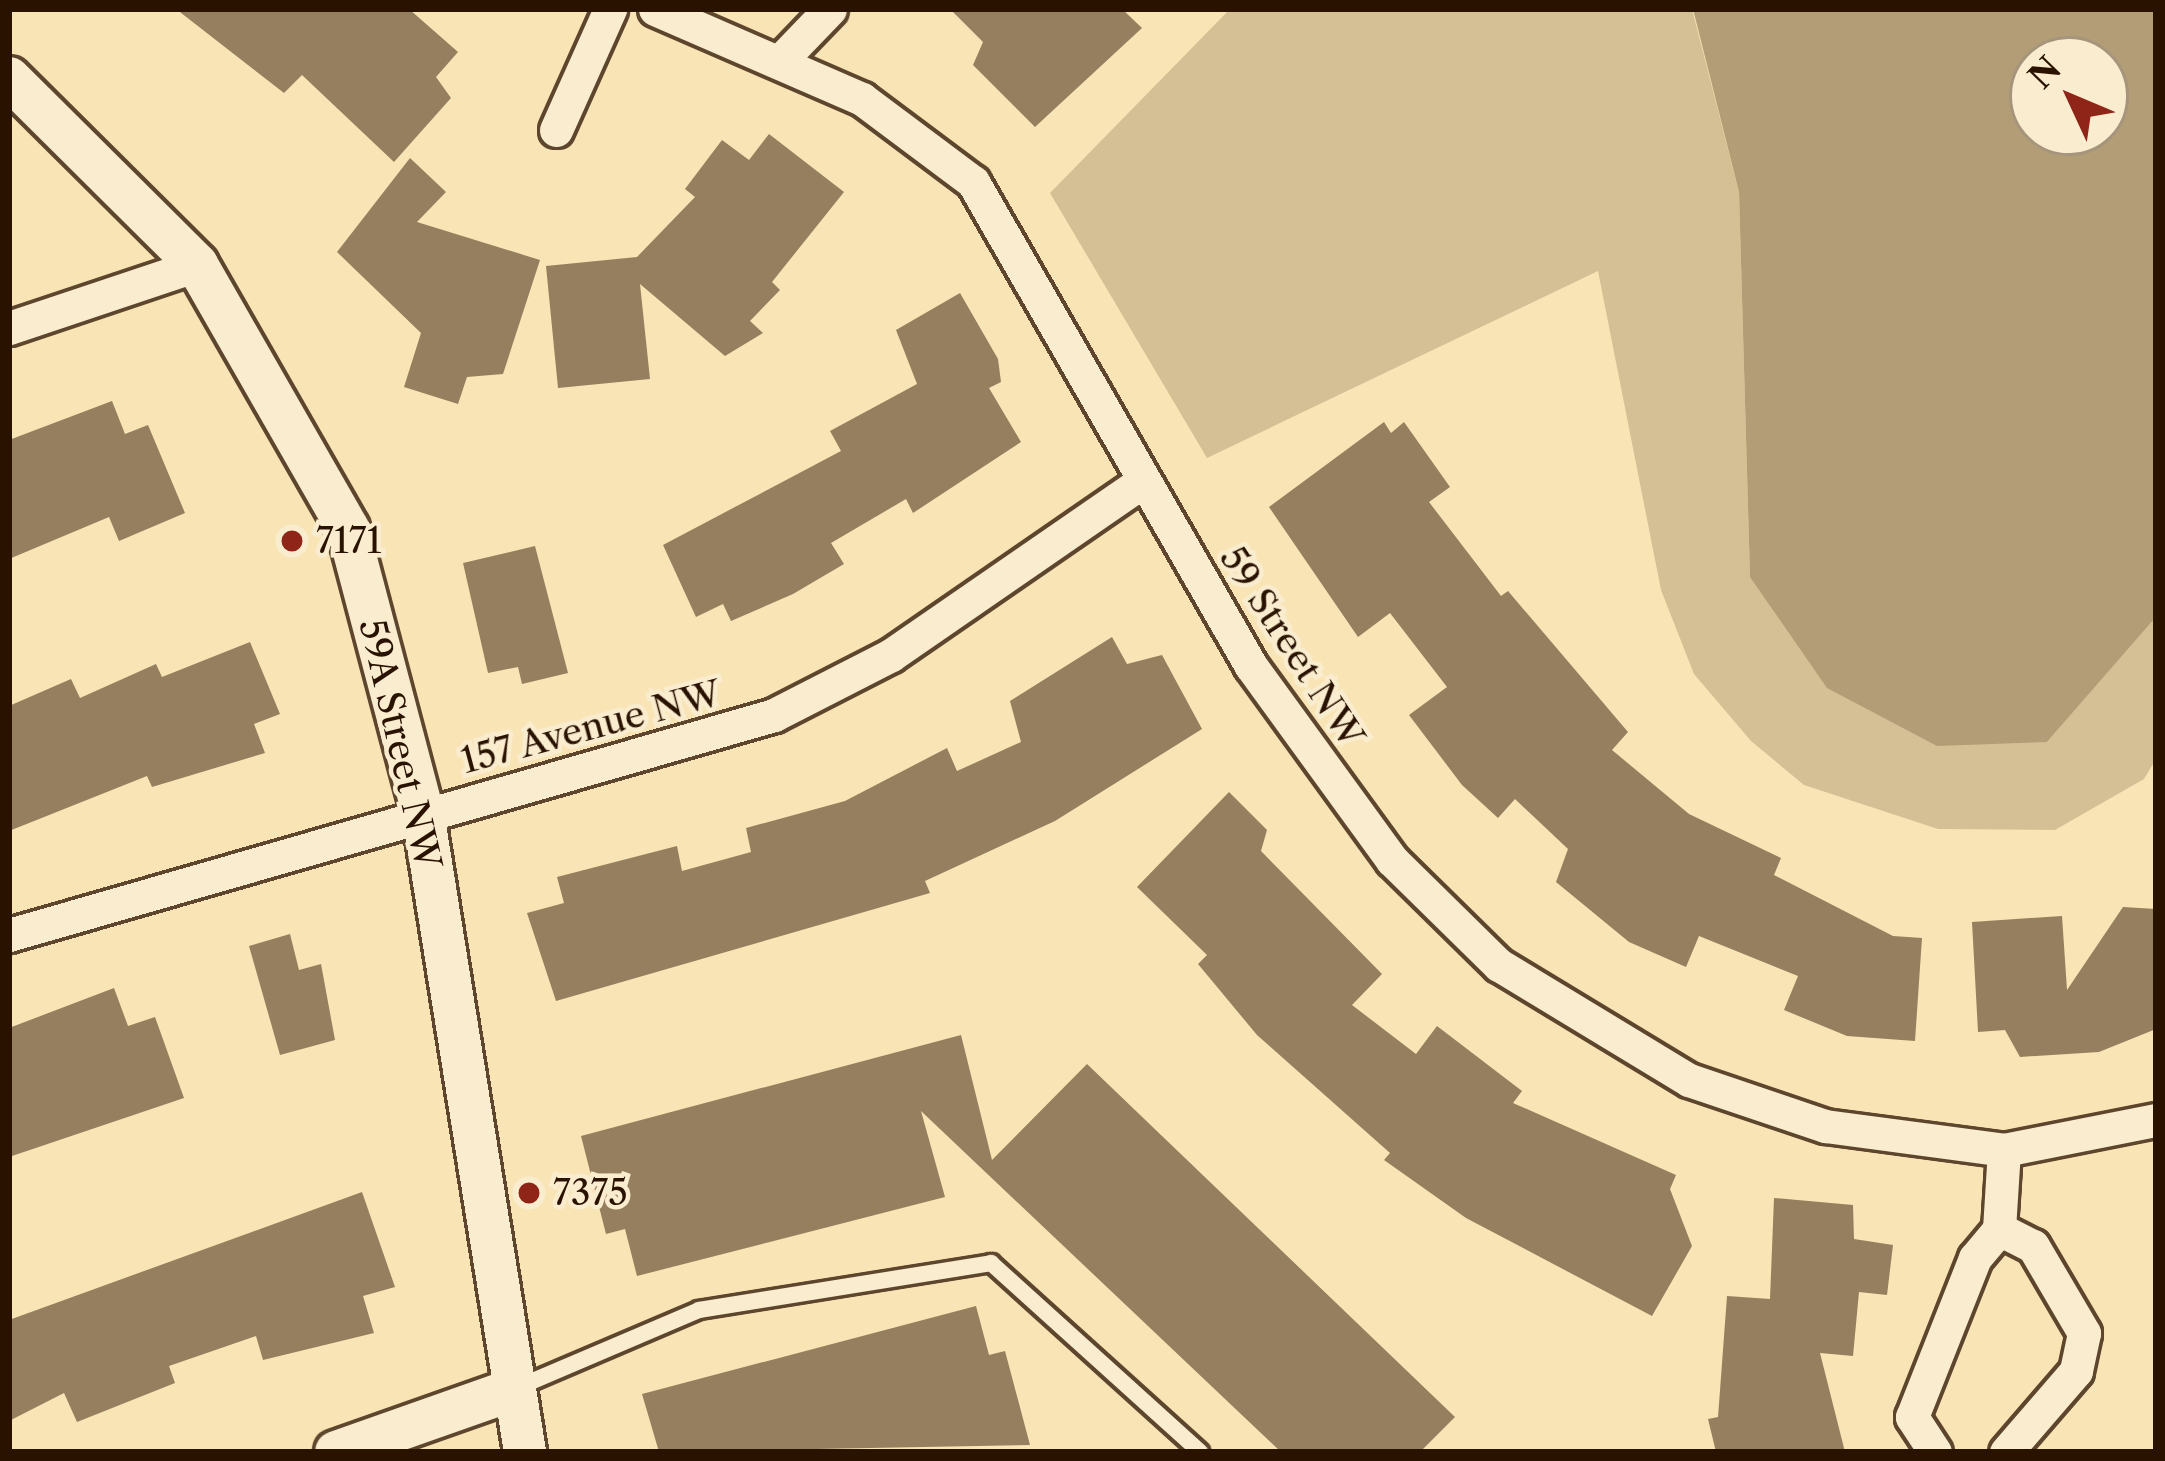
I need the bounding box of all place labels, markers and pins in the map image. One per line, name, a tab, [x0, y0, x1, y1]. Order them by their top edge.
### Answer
place label: 7171	[316, 519, 382, 563]
marker: 7171	[279, 528, 305, 554]
place label: 7375	[553, 1171, 628, 1215]
marker: 7375	[516, 1180, 542, 1206]

